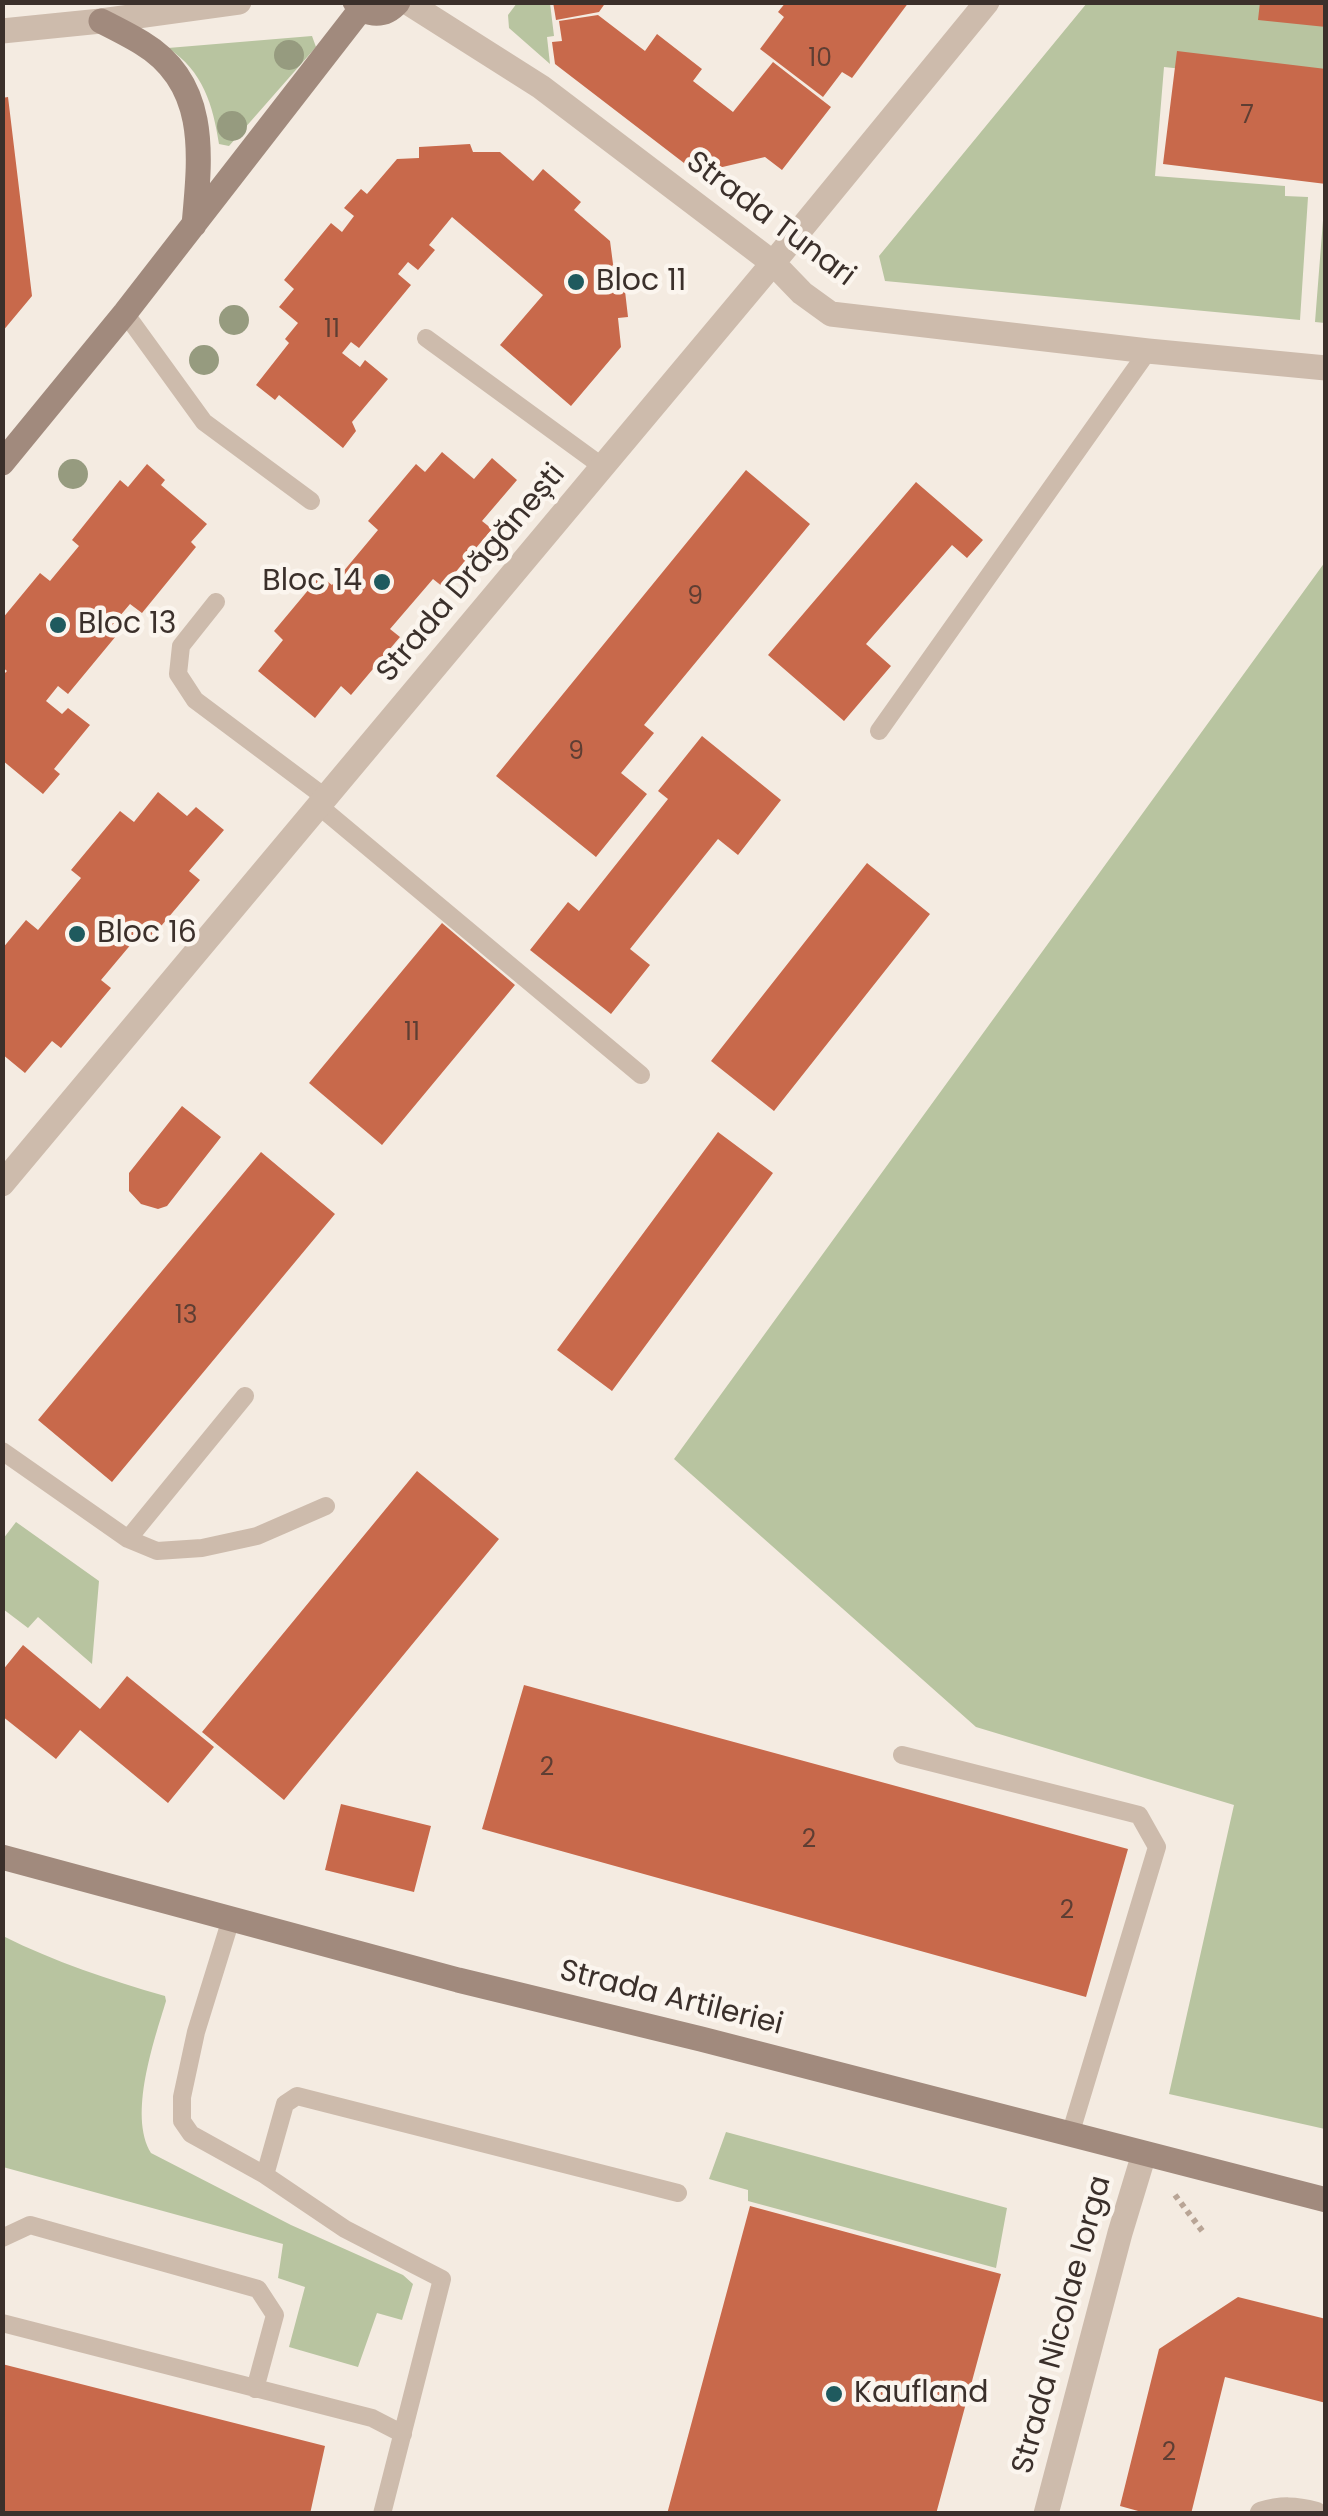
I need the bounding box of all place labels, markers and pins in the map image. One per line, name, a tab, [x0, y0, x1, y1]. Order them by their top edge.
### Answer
place label: Bloc 11	[596, 264, 686, 300]
marker: Bloc 11	[565, 271, 587, 293]
place label: Bloc 14	[262, 564, 362, 600]
marker: Bloc 14	[371, 571, 393, 593]
place label: Bloc 13	[78, 607, 176, 643]
marker: Bloc 13	[47, 614, 69, 636]
place label: Bloc 16	[97, 916, 197, 952]
marker: Bloc 16	[66, 923, 88, 945]
place label: Kaufland	[854, 2376, 988, 2412]
marker: Kaufland	[823, 2383, 845, 2405]

